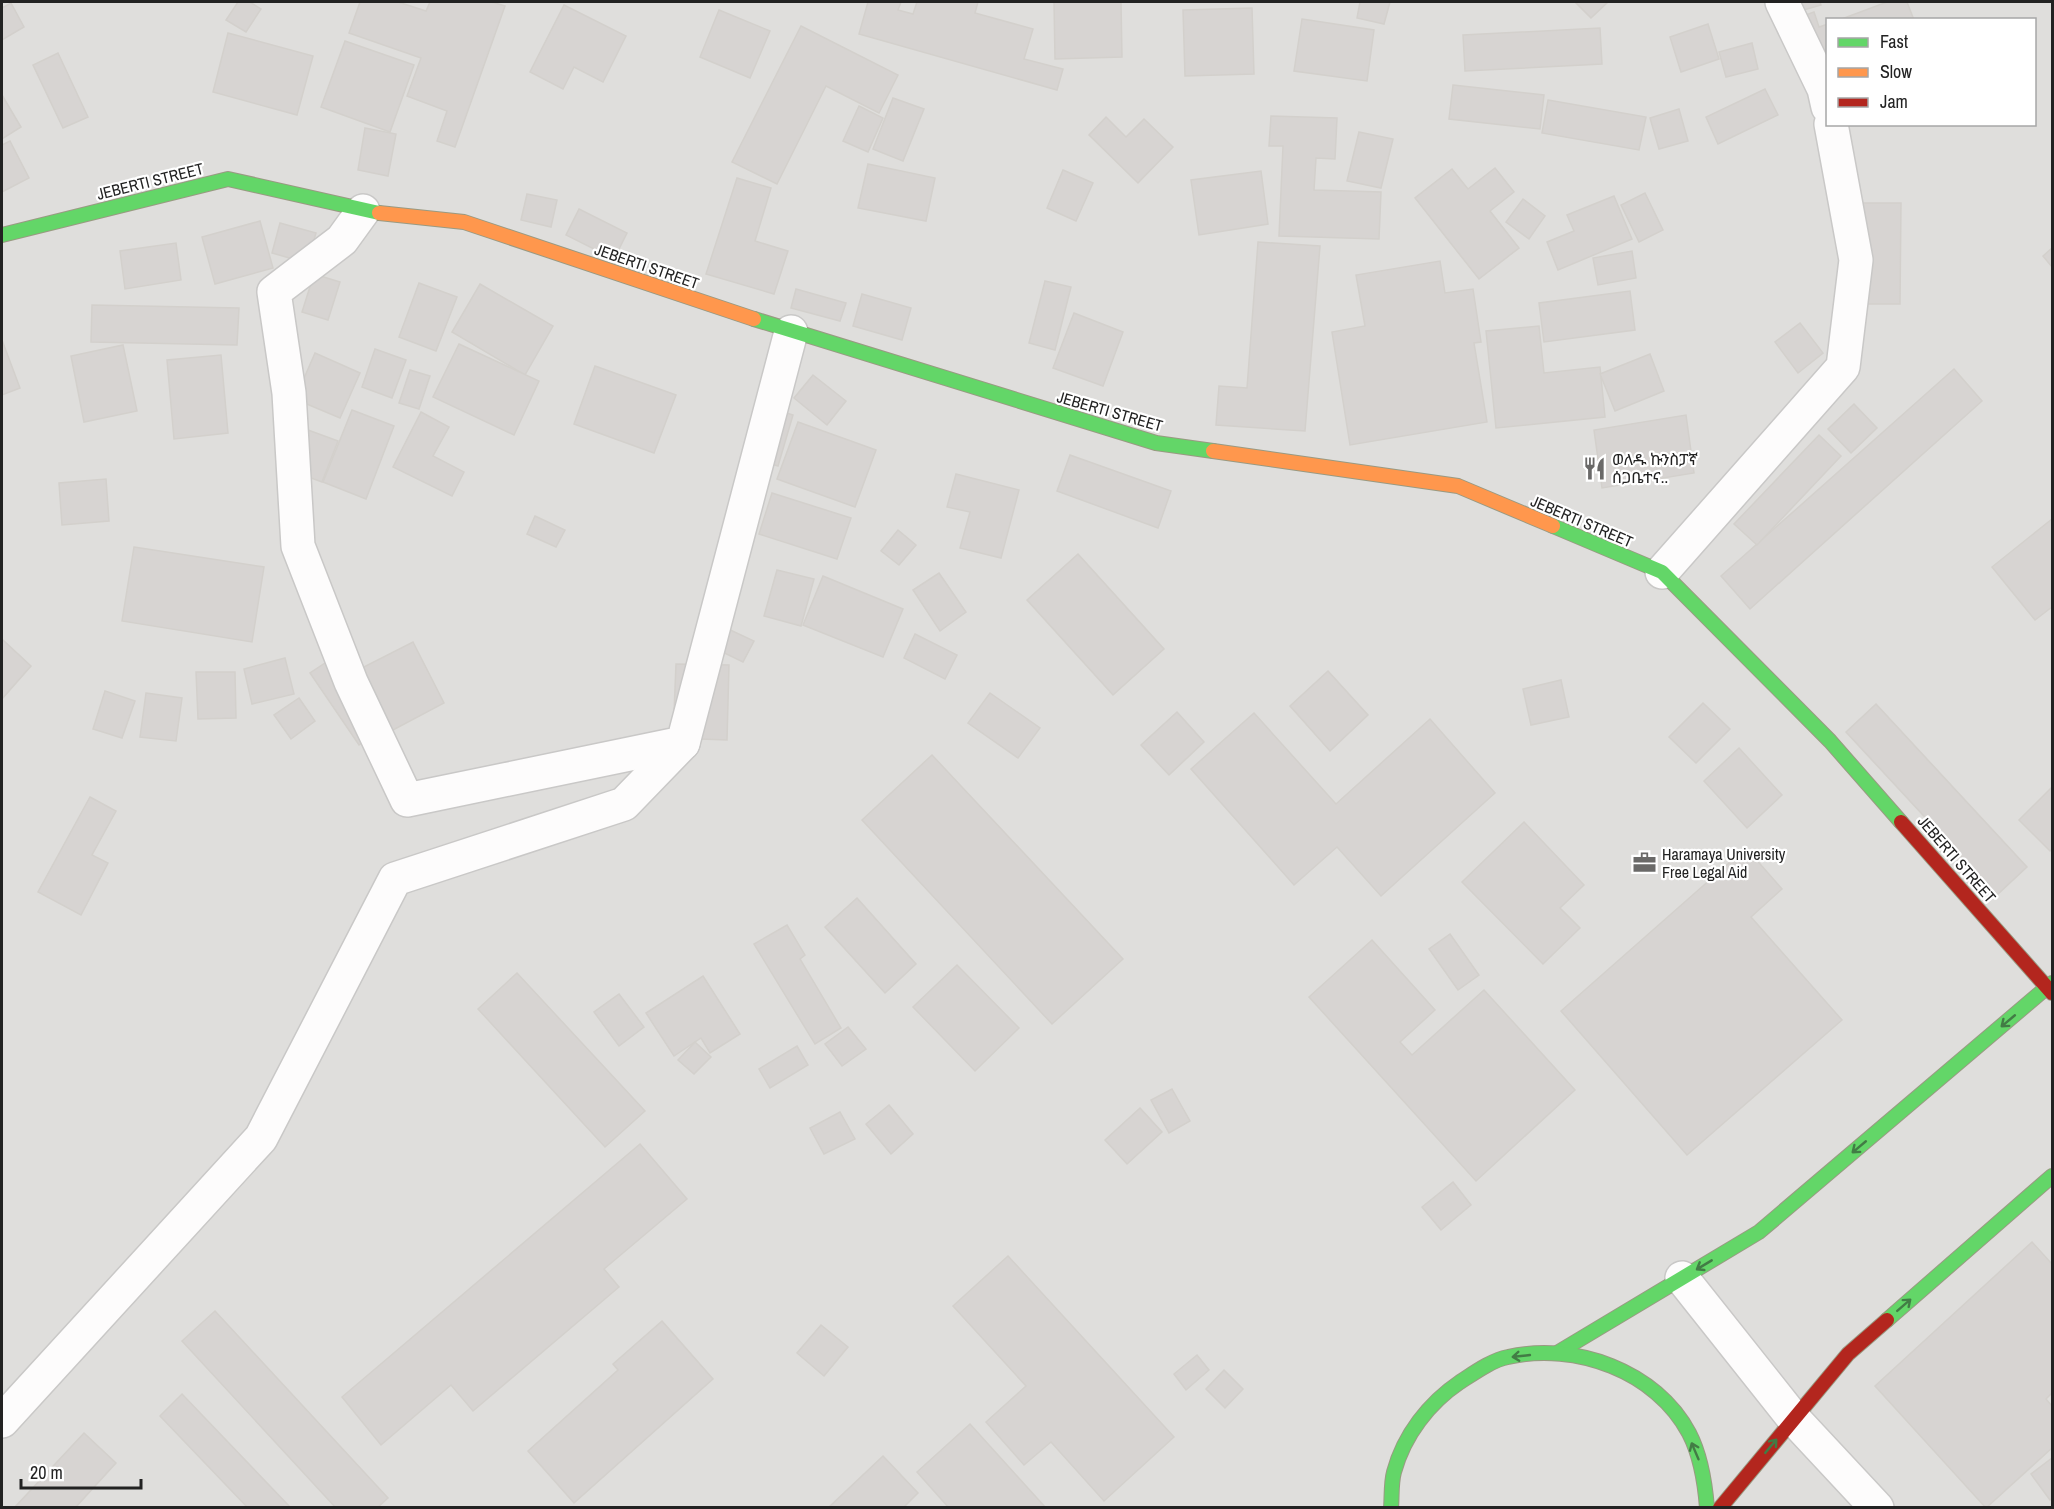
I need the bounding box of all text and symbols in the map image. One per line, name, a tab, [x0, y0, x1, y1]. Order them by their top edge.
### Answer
legend	[1826, 18, 2036, 126]
text: Fast	[1880, 29, 1908, 54]
text: Slow	[1880, 59, 1912, 84]
text: Jam	[1880, 89, 1908, 114]
street label: JEBERTI STREET	[94, 157, 206, 205]
street label: JEBERTI STREET	[592, 238, 702, 294]
street label: JEBERTI STREET	[1055, 385, 1165, 437]
place label: ወለዱ ኩንስፓኛ ሰጋቤተና..	[1612, 448, 1698, 488]
restaurant icon: ወለዱ ኩንስፓኛ ሰጋቤተና..	[1581, 455, 1607, 481]
street label: JEBERTI STREET	[1527, 490, 1637, 552]
street label: JEBERTI STREET	[1913, 811, 2001, 907]
place label: Haramaya University Free Legal Aid	[1662, 843, 1786, 883]
office icon: Haramaya University Free Legal Aid	[1631, 850, 1657, 876]
one-way arrow	[2001, 1014, 2016, 1028]
one-way arrow	[1852, 1140, 1867, 1154]
one-way arrow	[1696, 1259, 1713, 1271]
one-way arrow	[1896, 1298, 1911, 1312]
one-way arrow	[1511, 1351, 1531, 1362]
one-way arrow	[1764, 1439, 1777, 1455]
one-way arrow	[1689, 1442, 1700, 1461]
scale bar	[21, 1452, 141, 1490]
text: 20 m	[30, 1460, 63, 1485]

